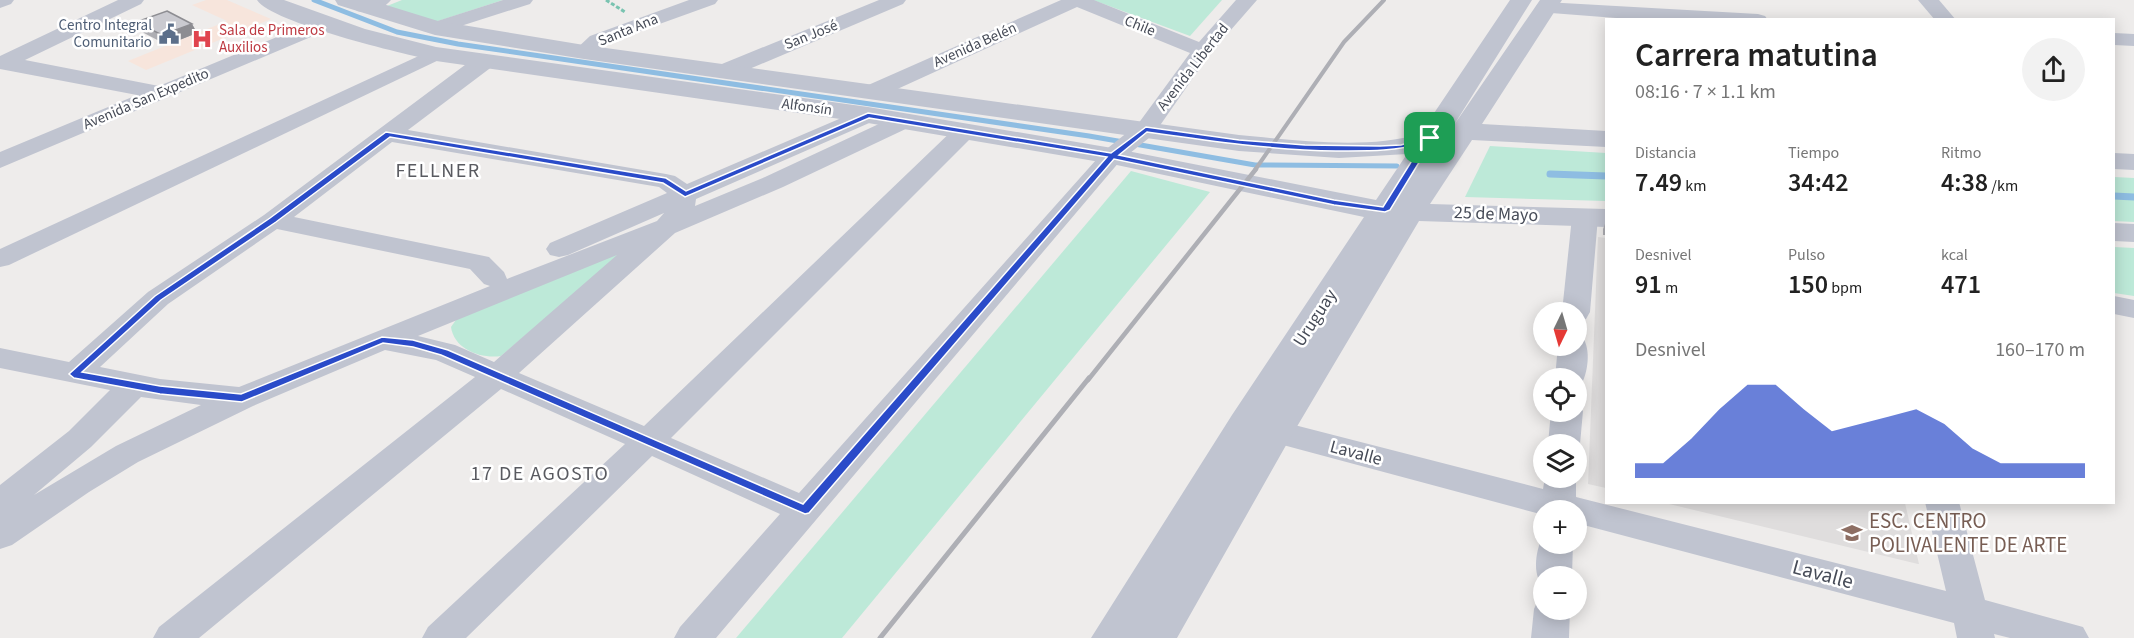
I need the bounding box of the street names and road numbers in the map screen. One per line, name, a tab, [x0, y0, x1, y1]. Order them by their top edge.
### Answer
street label: Santa Ana	[595, 8, 661, 52]
street label: Chile	[1121, 10, 1159, 42]
street label: San José	[781, 15, 841, 55]
street label: Avenida Belén	[930, 17, 1020, 73]
street label: Avenida Libertad	[1152, 19, 1234, 115]
street label: Avenida San Expedito	[80, 63, 212, 135]
street label: Alfonsín	[780, 93, 834, 121]
street label: 25 de Mayo	[1453, 200, 1539, 228]
street label: Uruguay	[1287, 284, 1343, 352]
street label: Lavalle	[1327, 434, 1385, 472]
street label: Lavalle	[1789, 552, 1857, 596]

